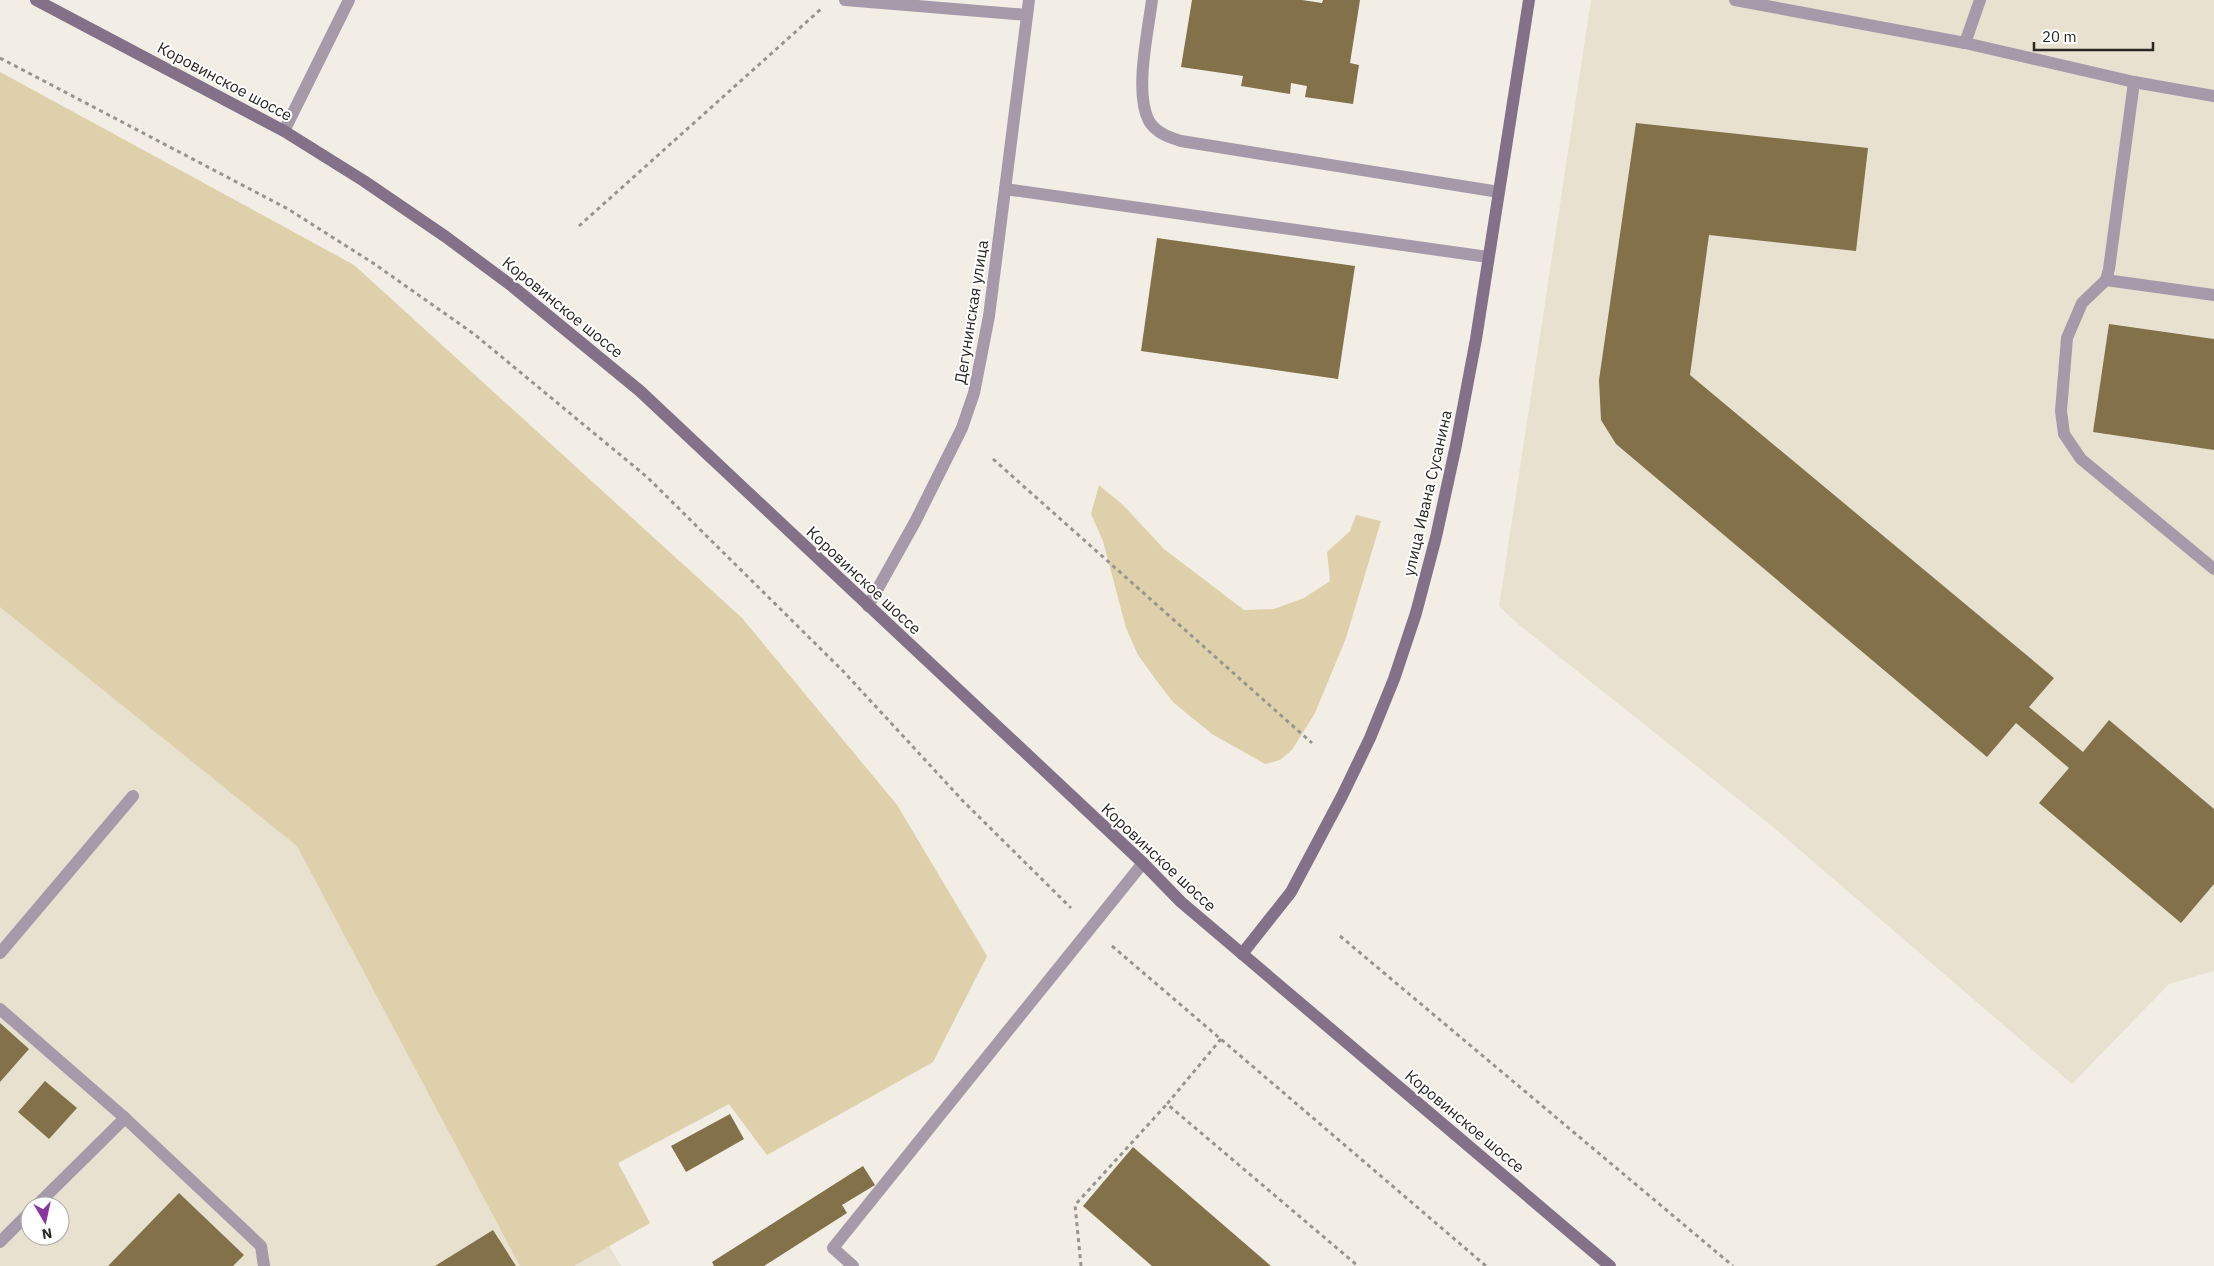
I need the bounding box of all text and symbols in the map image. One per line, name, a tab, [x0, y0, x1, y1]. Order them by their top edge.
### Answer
scale bar	[2034, 20, 2153, 52]
text: 20 m	[2042, 27, 2077, 46]
street label: Коровинское шоссе	[154, 37, 296, 125]
street label: Дегунинская улица	[950, 238, 992, 385]
street label: Коровинское шоссе	[499, 252, 628, 362]
street label: улица Ивана Сусанина	[1398, 408, 1456, 578]
street label: Коровинское шоссе	[802, 522, 926, 638]
street label: Коровинское шоссе	[1097, 799, 1221, 915]
street label: Коровинское шоссе	[1401, 1065, 1529, 1177]
north arrow	[20, 1196, 70, 1246]
text: N	[41, 1224, 53, 1244]

